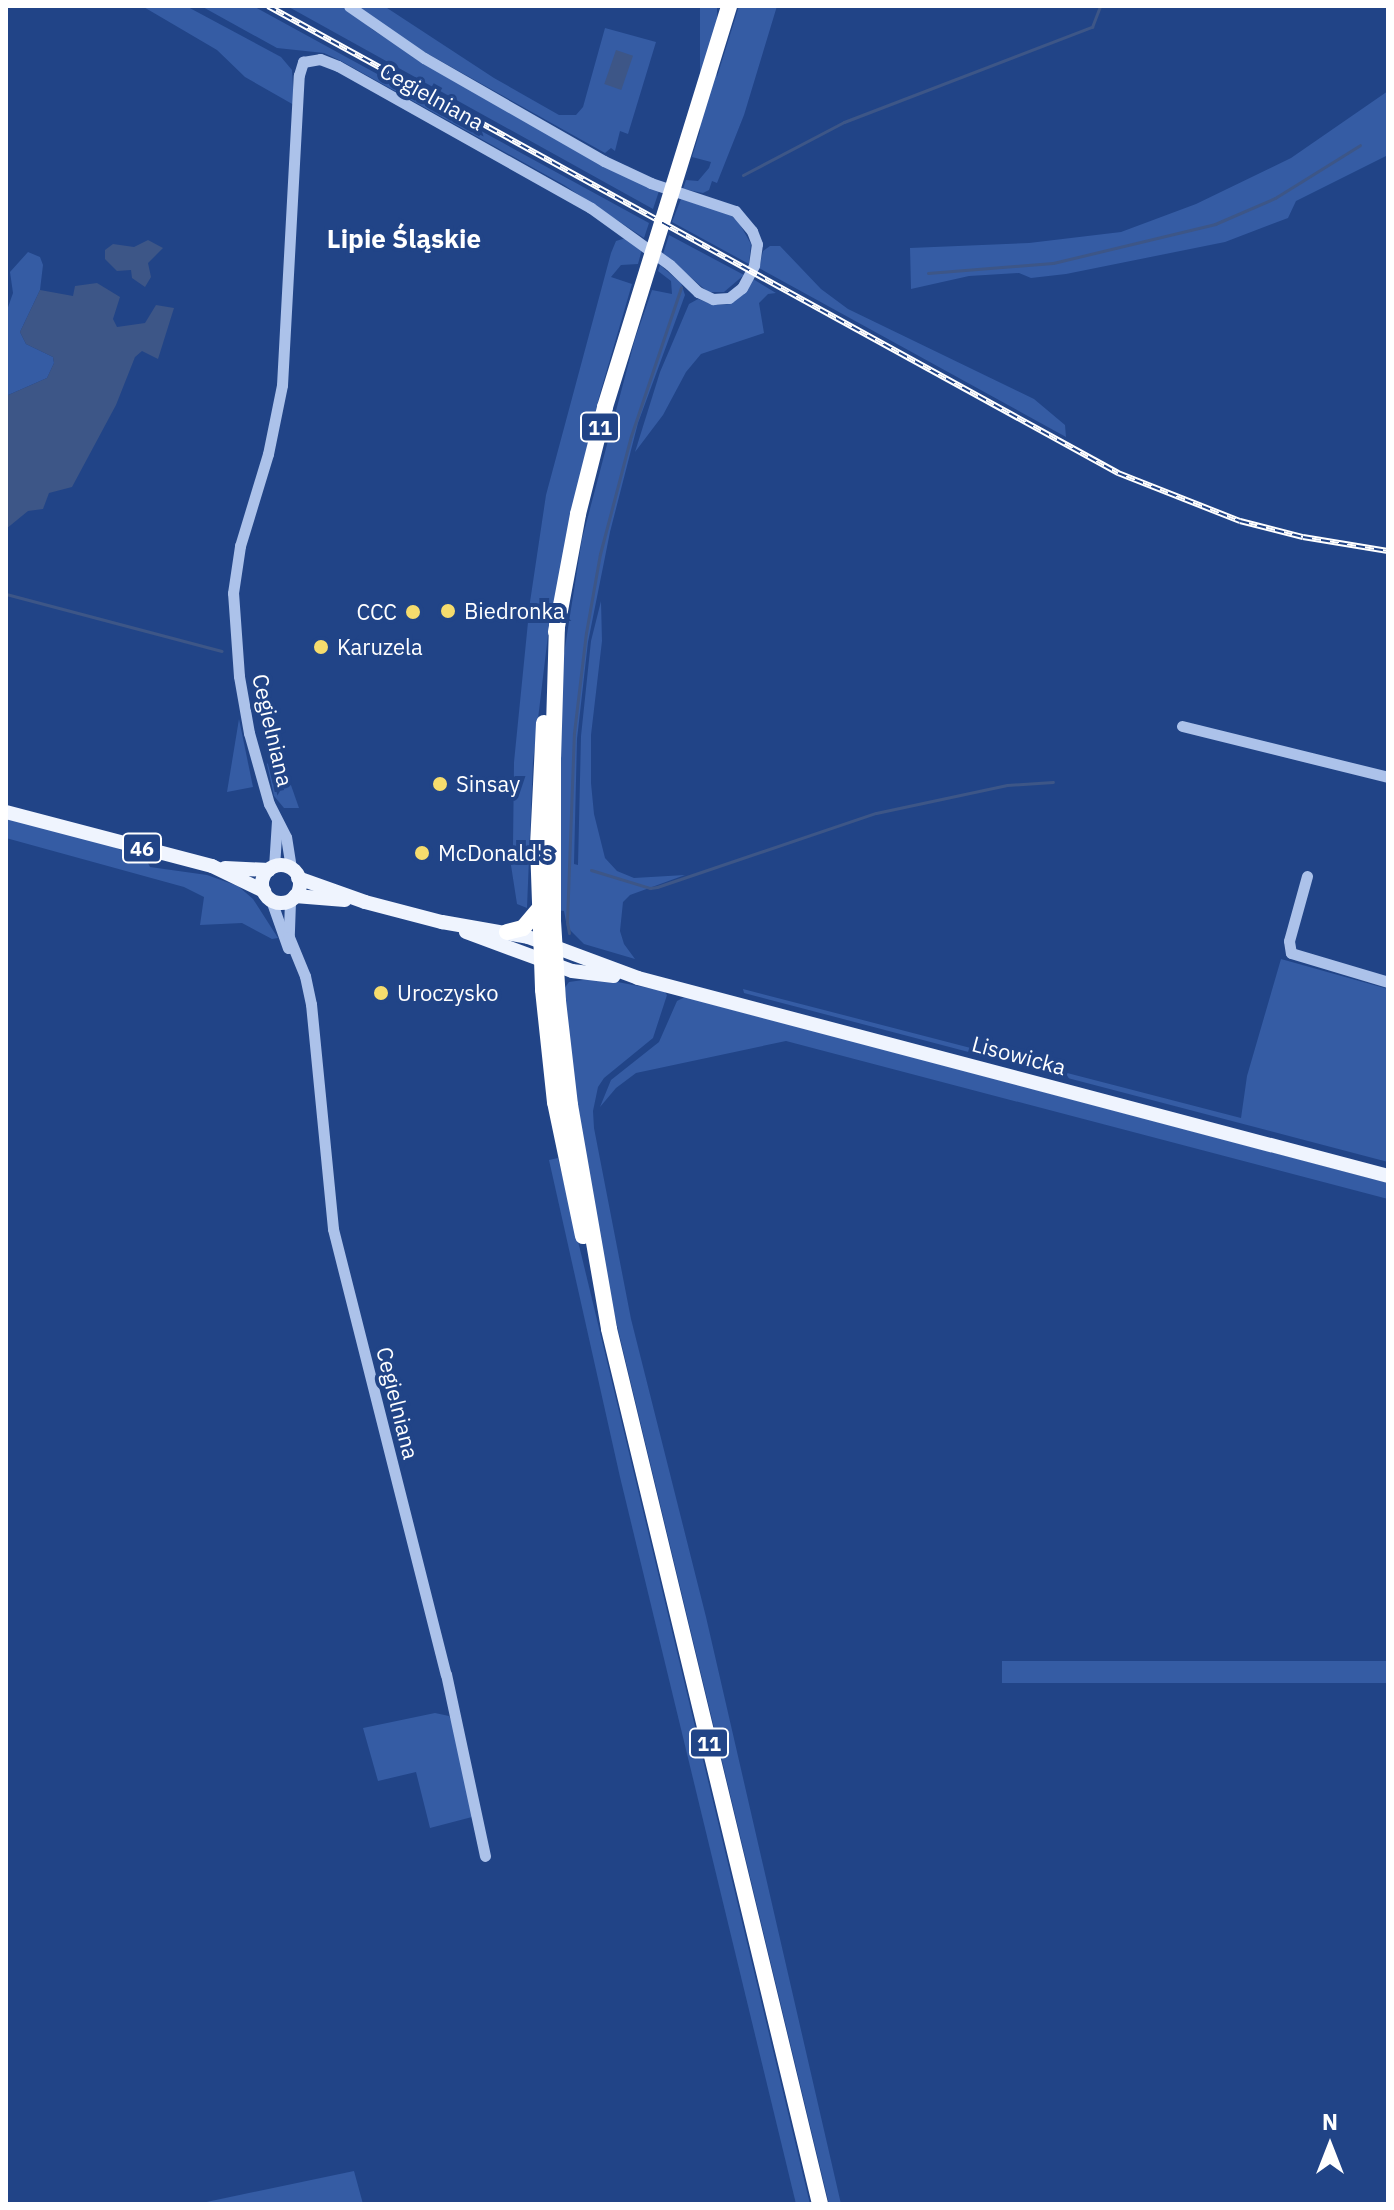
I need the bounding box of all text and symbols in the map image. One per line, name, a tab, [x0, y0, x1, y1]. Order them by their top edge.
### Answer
street label: Cegielniana	[375, 57, 489, 135]
district label: Lipie Śląskie	[327, 223, 481, 255]
road number: 11	[580, 411, 620, 443]
place label: Biedronka	[464, 598, 565, 624]
place label: CCC	[357, 599, 397, 625]
marker: Biedronka	[439, 602, 457, 620]
marker: CCC	[404, 603, 422, 621]
place label: Karuzela	[337, 634, 423, 660]
marker: Karuzela	[312, 638, 330, 656]
street label: Cegielniana	[247, 671, 299, 789]
place label: Sinsay	[456, 771, 520, 797]
marker: Sinsay	[431, 775, 449, 793]
road number: 46	[122, 832, 162, 864]
place label: McDonald's	[438, 840, 553, 866]
marker: McDonald's	[413, 844, 431, 862]
place label: Uroczysko	[397, 980, 499, 1006]
marker: Uroczysko	[372, 984, 390, 1002]
street label: Lisowicka	[969, 1030, 1069, 1080]
street label: Cegielniana	[371, 1344, 425, 1462]
road number: 11	[689, 1727, 729, 1759]
north arrow	[1290, 2106, 1370, 2186]
text: N	[1322, 2107, 1338, 2136]

